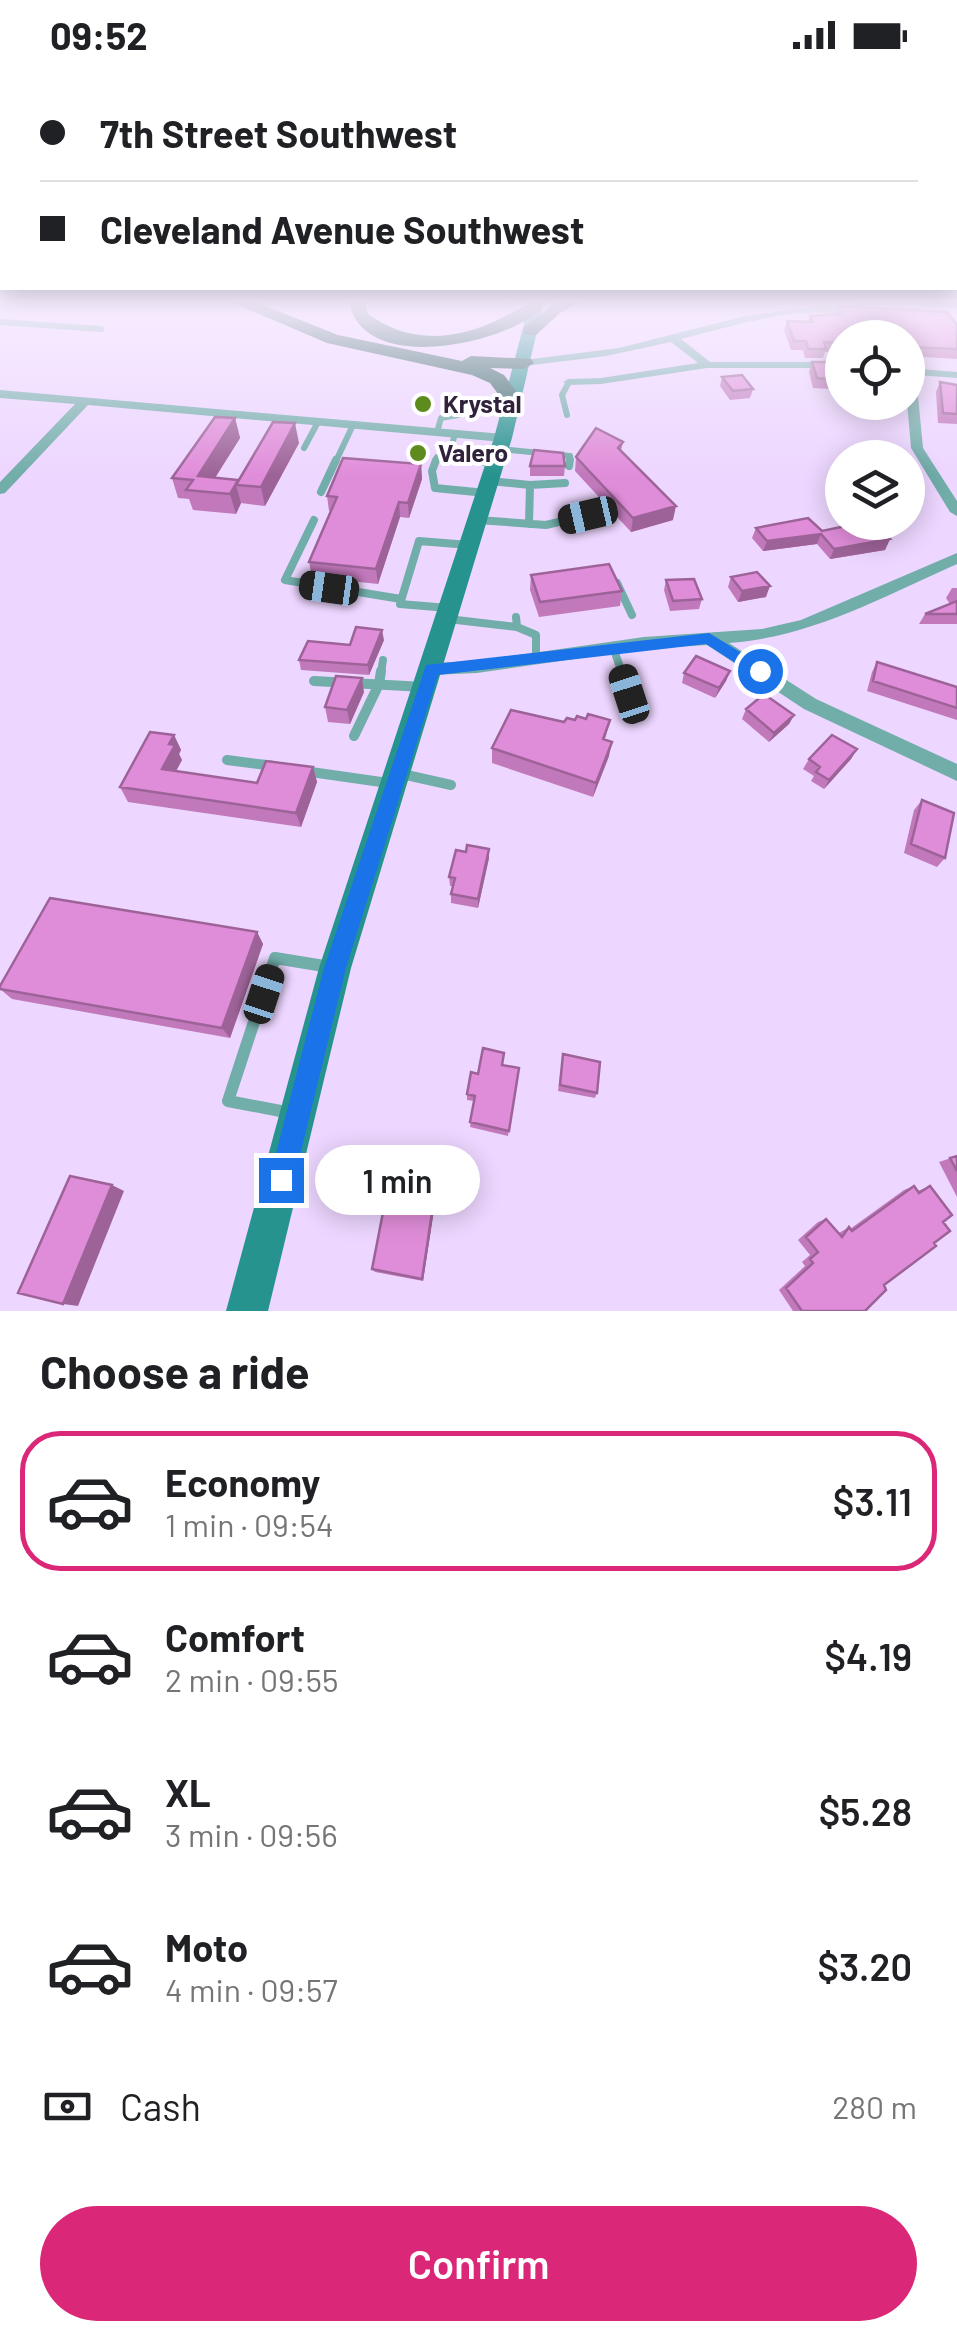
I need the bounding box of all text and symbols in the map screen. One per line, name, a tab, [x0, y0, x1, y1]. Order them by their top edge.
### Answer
text: 09:52	[50, 12, 147, 58]
text: 7th Street Southwest	[100, 110, 457, 156]
text: Cleveland Avenue Southwest	[100, 206, 584, 252]
map controls	[825, 320, 925, 540]
button: locate	[825, 320, 925, 420]
place label: Krystal	[443, 388, 522, 418]
marker: Krystal	[412, 393, 434, 415]
place label: Valero	[438, 437, 508, 467]
button: layers	[825, 440, 925, 540]
marker: Valero	[407, 442, 429, 464]
car	[555, 494, 621, 536]
car	[297, 569, 361, 607]
route start	[738, 649, 783, 694]
car	[605, 661, 653, 727]
car	[240, 961, 288, 1027]
callout: 1 min	[316, 1145, 481, 1215]
route end	[259, 1158, 304, 1203]
text: 1 min	[363, 1161, 432, 1199]
text: Choose a ride	[40, 1344, 310, 1398]
icon: car	[45, 1456, 135, 1546]
text: Economy	[165, 1459, 320, 1505]
text: $3.11	[833, 1478, 912, 1524]
text: 1 min · 09:54	[165, 1505, 334, 1543]
icon: car	[45, 1611, 135, 1701]
text: Comfort	[165, 1614, 305, 1660]
text: $4.19	[824, 1633, 912, 1679]
text: 2 min · 09:55	[165, 1660, 338, 1698]
icon: car	[45, 1766, 135, 1856]
text: XL	[165, 1769, 211, 1815]
text: $5.28	[819, 1788, 912, 1834]
text: 3 min · 09:56	[165, 1815, 338, 1853]
icon: car	[45, 1921, 135, 2011]
text: Moto	[165, 1924, 248, 1970]
text: $3.20	[817, 1943, 912, 1989]
text: 4 min · 09:57	[165, 1970, 338, 2008]
icon: cash	[40, 2079, 95, 2134]
text: Cash	[120, 2083, 201, 2129]
text: 280 m	[832, 2087, 917, 2125]
button: Confirm	[40, 2206, 917, 2321]

